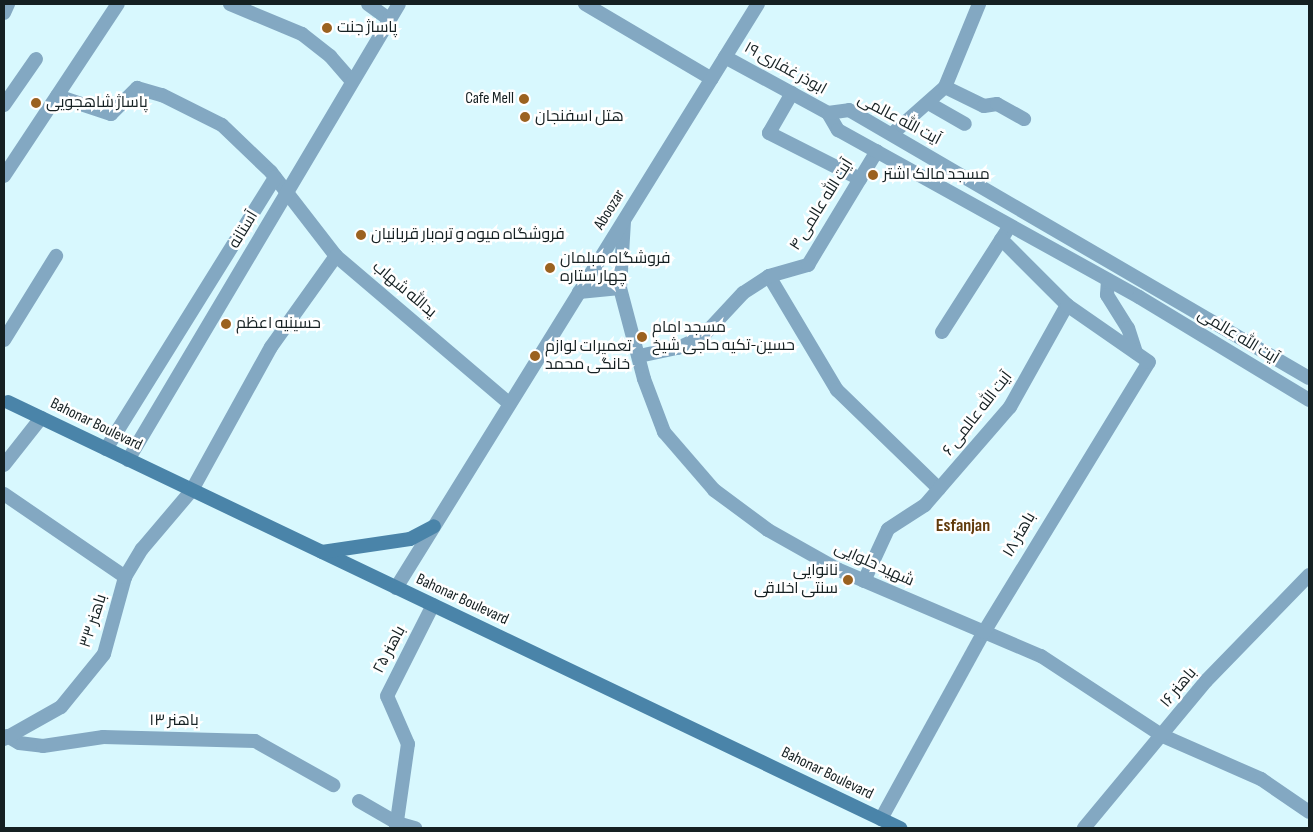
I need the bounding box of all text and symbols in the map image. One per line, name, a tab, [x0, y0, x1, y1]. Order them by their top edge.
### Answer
place label: پاساژ جنت	[337, 18, 397, 38]
marker: پاساژ جنت	[321, 22, 333, 34]
street label: ابوذر غفاری ۱۹	[741, 39, 829, 99]
place label: Cafe Mell	[465, 89, 514, 109]
street label: آیت الله عالمی	[854, 90, 944, 150]
place label: پاساژ شاهجویی	[46, 93, 148, 113]
marker: Cafe Mell	[518, 93, 530, 105]
marker: پاساژ شاهجویی	[30, 97, 42, 109]
place label: هتل اسفنجان	[535, 107, 624, 127]
marker: هتل اسفنجان	[519, 111, 531, 123]
street label: آیت الله عالمی ۴	[786, 156, 858, 254]
place label: مسجد مالک اشتر	[883, 165, 990, 185]
marker: مسجد مالک اشتر	[867, 169, 879, 181]
street label: Aboozar	[590, 187, 630, 233]
street label: آستانه	[225, 208, 263, 252]
place label: فروشگاه میوه و تره‌بار قربانیان	[371, 225, 565, 245]
marker: فروشگاه میوه و تره‌بار قربانیان	[355, 229, 367, 241]
place label: فروشگاه مبلمان چهار ستاره	[560, 249, 670, 287]
street label: یدالله شهاب	[368, 258, 440, 322]
marker: فروشگاه مبلمان چهار ستاره	[544, 262, 556, 274]
street label: آیت الله عالمی	[1194, 305, 1282, 369]
place label: حسینیه اعظم	[236, 314, 321, 334]
marker: حسینیه اعظم	[220, 318, 232, 330]
place label: مسجد امام حسین-تکیه حاجی شیخ	[652, 318, 795, 356]
marker: مسجد امام حسین-تکیه حاجی شیخ	[636, 331, 648, 343]
place label: تعمیرات لوازم خانگی محمد	[545, 337, 631, 375]
marker: تعمیرات لوازم خانگی محمد	[529, 350, 541, 362]
street label: آیت الله عالمی ۶	[939, 368, 1017, 460]
street label: Bahonar Boulevard	[47, 394, 145, 456]
street label: باهنر ۱۸	[1000, 509, 1040, 561]
district label: Esfanjan	[936, 515, 990, 537]
street label: شهید حلوایی	[831, 539, 917, 591]
place label: نانوایی سنتی اخلاقی	[754, 561, 838, 599]
street label: Bahonar Boulevard	[413, 570, 511, 630]
marker: نانوایی سنتی اخلاقی	[842, 574, 854, 586]
street label: باهنر ۳۳	[76, 592, 112, 650]
street label: باهنر ۲۵	[370, 623, 410, 677]
street label: باهنر ۱۶	[1157, 664, 1201, 712]
street label: باهنر ۱۳	[149, 711, 199, 731]
street label: Bahonar Boulevard	[778, 743, 876, 805]

